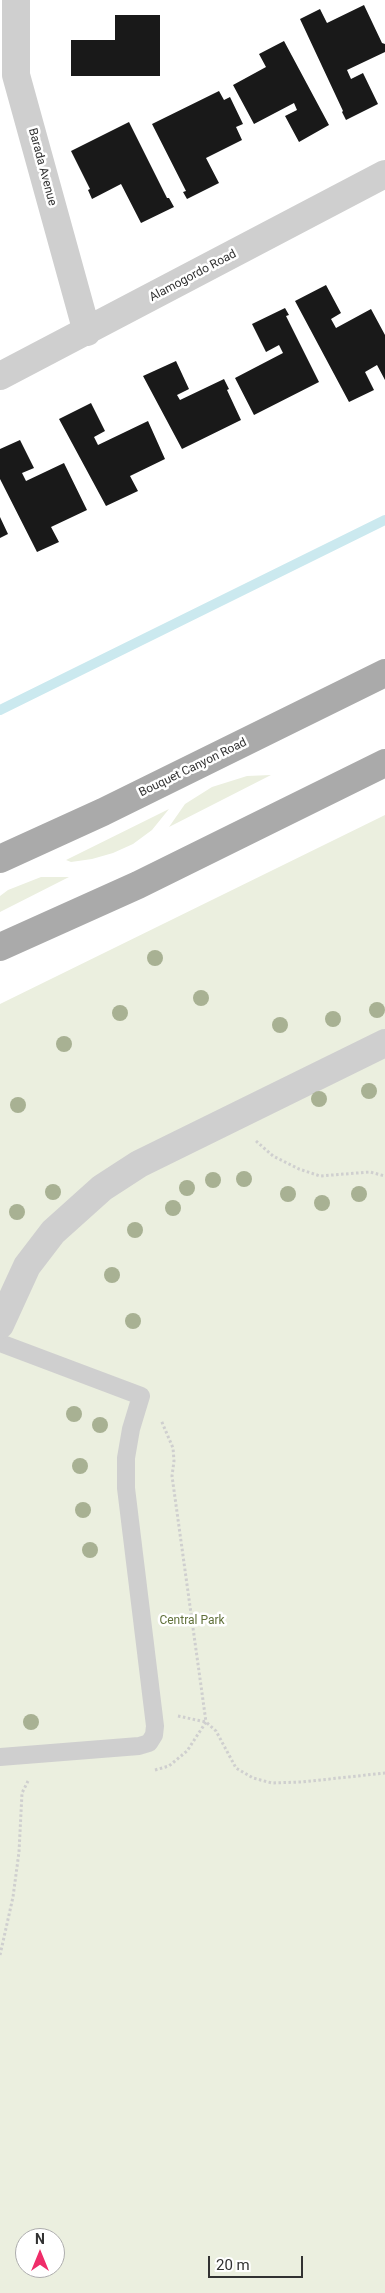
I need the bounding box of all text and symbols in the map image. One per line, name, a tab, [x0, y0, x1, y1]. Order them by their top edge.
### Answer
street label: Barada Avenue	[25, 127, 59, 207]
street label: Alamogordo Road	[147, 247, 239, 305]
street label: Bouquet Canyon Road	[137, 736, 249, 800]
park label: Central Park	[159, 1614, 225, 1628]
north arrow	[15, 2228, 65, 2278]
text: N	[35, 2231, 45, 2247]
scale bar	[210, 2246, 305, 2278]
text: 20 m	[216, 2256, 250, 2274]

